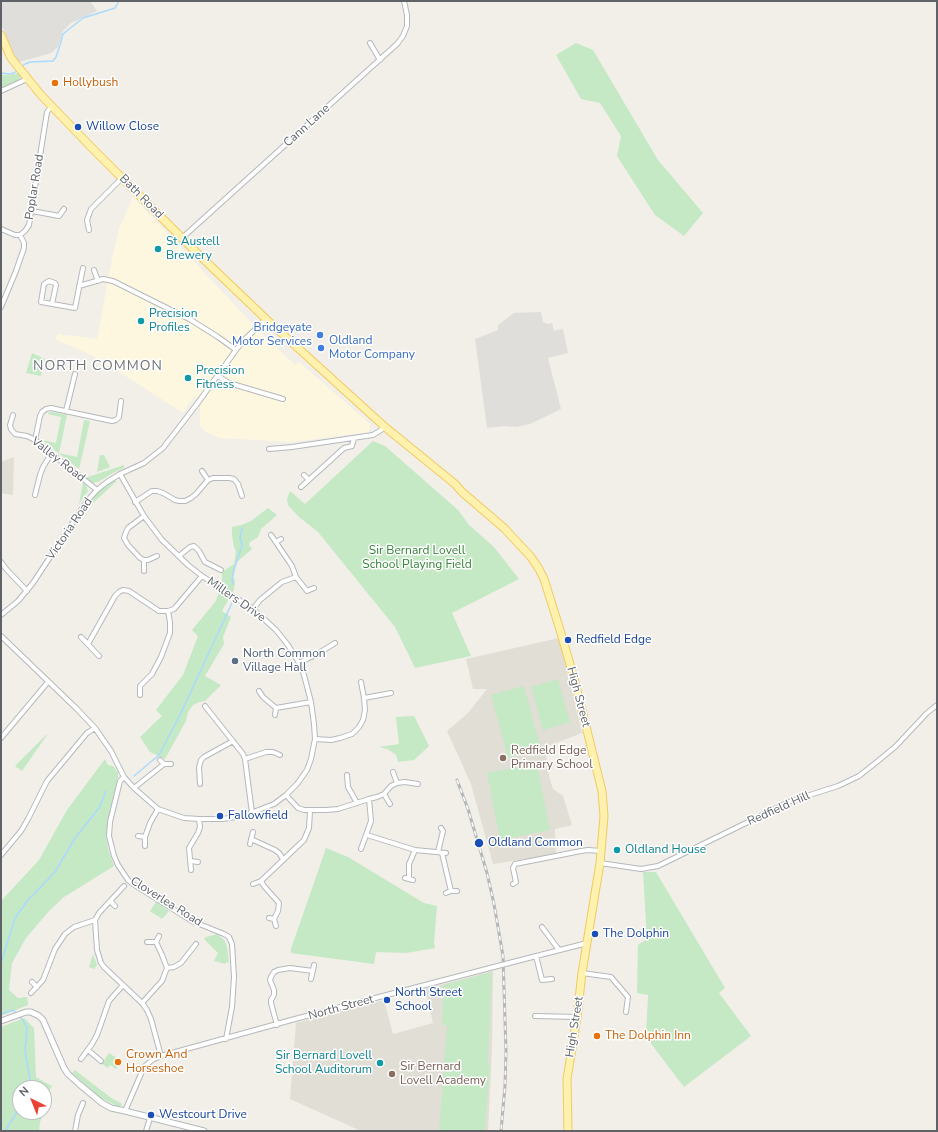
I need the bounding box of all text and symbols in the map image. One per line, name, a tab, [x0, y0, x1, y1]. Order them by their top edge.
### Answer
place label: Hollybush	[63, 76, 118, 90]
marker: Hollybush	[50, 78, 60, 88]
street label: Cann Lane	[281, 102, 333, 150]
place label: Willow Close	[86, 120, 159, 134]
marker: Willow Close	[73, 122, 83, 132]
street label: Poplar Road	[23, 153, 47, 221]
street label: Bath Road	[116, 172, 166, 222]
place label: St Austell Brewery	[166, 235, 219, 263]
marker: St Austell Brewery	[153, 244, 163, 254]
place label: Precision Profiles	[149, 307, 197, 335]
marker: Precision Profiles	[136, 316, 146, 326]
place label: Bridgeyate Motor Services	[232, 321, 312, 349]
marker: Bridgeyate Motor Services	[315, 330, 325, 340]
place label: Oldland Motor Company	[329, 334, 415, 362]
marker: Oldland Motor Company	[316, 343, 326, 353]
district label: NORTH COMMON	[33, 359, 163, 375]
place label: Precision Fitness	[196, 364, 244, 392]
marker: Precision Fitness	[183, 373, 193, 383]
street label: Valley Road	[28, 434, 88, 486]
street label: Victoria Road	[44, 495, 96, 563]
park label: Sir Bernard Lovell School Playing Field	[362, 544, 472, 572]
street label: Millers Drive	[204, 575, 268, 625]
place label: Redfield Edge	[576, 633, 651, 647]
marker: Redfield Edge	[563, 635, 573, 645]
place label: North Common Village Hall	[243, 647, 326, 675]
marker: North Common Village Hall	[230, 656, 240, 666]
street label: High Street	[563, 665, 593, 729]
place label: Redfield Edge Primary School	[511, 744, 593, 772]
marker: Redfield Edge Primary School	[498, 753, 508, 763]
street label: Redfield Hill	[745, 789, 813, 829]
place label: Fallowfield	[228, 809, 288, 823]
marker: Fallowfield	[215, 811, 225, 821]
place label: Oldland Common	[488, 836, 583, 850]
marker: Oldland Common	[473, 837, 485, 849]
place label: Oldland House	[625, 843, 706, 857]
marker: Oldland House	[612, 845, 622, 855]
street label: Cloverlea Road	[127, 874, 205, 930]
place label: The Dolphin	[603, 927, 669, 941]
marker: The Dolphin	[590, 929, 600, 939]
place label: North Street School	[395, 986, 462, 1014]
street label: North Street	[307, 992, 375, 1024]
marker: North Street School	[382, 995, 392, 1005]
street label: High Street	[563, 995, 587, 1059]
place label: The Dolphin Inn	[605, 1029, 691, 1043]
marker: The Dolphin Inn	[592, 1031, 602, 1041]
place label: Crown And Horseshoe	[126, 1048, 187, 1076]
place label: Sir Bernard Lovell School Auditorum	[275, 1049, 372, 1077]
marker: Crown And Horseshoe	[113, 1057, 123, 1067]
marker: Sir Bernard Lovell School Auditorum	[375, 1058, 385, 1068]
place label: Sir Bernard Lovell Academy	[400, 1060, 486, 1088]
marker: Sir Bernard Lovell Academy	[387, 1069, 397, 1079]
north arrow	[12, 1080, 52, 1120]
text: N	[16, 1083, 32, 1100]
place label: Westcourt Drive	[159, 1108, 247, 1122]
marker: Westcourt Drive	[146, 1110, 156, 1120]

